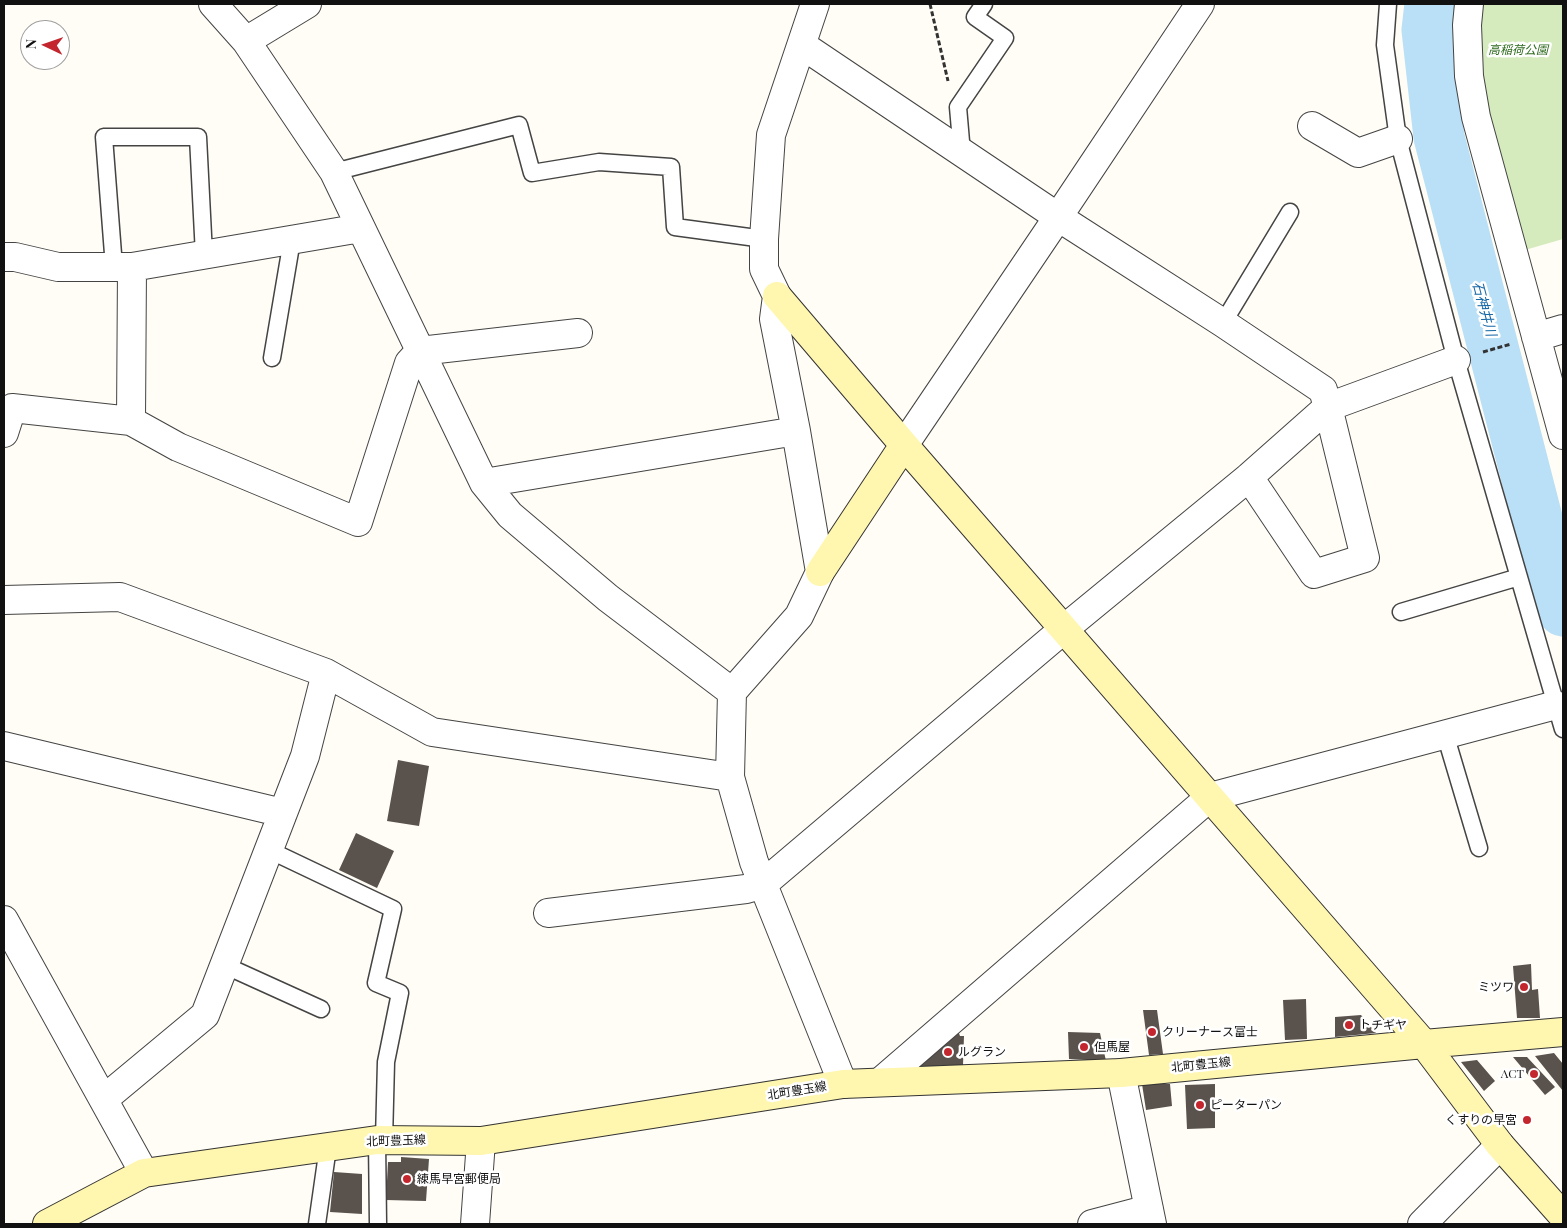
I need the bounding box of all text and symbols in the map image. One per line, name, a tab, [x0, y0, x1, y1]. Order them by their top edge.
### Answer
north arrow	[20, 20, 70, 70]
text: N	[21, 39, 40, 50]
park label: 高稲荷公園	[1488, 43, 1548, 57]
water label: 石神井川	[1469, 280, 1499, 338]
place label: ミツワ	[1478, 980, 1514, 994]
marker: ミツワ	[1518, 981, 1530, 993]
place label: トチギヤ	[1359, 1018, 1407, 1032]
marker: トチギヤ	[1343, 1019, 1355, 1031]
place label: クリーナース富士	[1162, 1025, 1258, 1039]
marker: クリーナース富士	[1146, 1026, 1158, 1038]
place label: 但馬屋	[1094, 1040, 1130, 1054]
marker: 但馬屋	[1078, 1041, 1090, 1053]
place label: ルグラン	[958, 1045, 1006, 1059]
marker: ルグラン	[942, 1046, 954, 1058]
street label: 北町豊玉線	[1170, 1055, 1232, 1075]
place label: ACT	[1501, 1067, 1524, 1081]
marker: ACT	[1528, 1068, 1540, 1080]
street label: 北町豊玉線	[766, 1079, 828, 1103]
place label: ピーターパン	[1210, 1098, 1282, 1112]
marker: ピーターパン	[1194, 1099, 1206, 1111]
place label: くすりの早宮	[1445, 1113, 1517, 1127]
marker: くすりの早宮	[1521, 1114, 1533, 1126]
street label: 北町豊玉線	[366, 1133, 426, 1149]
place label: 練馬早宮郵便局	[417, 1172, 501, 1186]
marker: 練馬早宮郵便局	[401, 1173, 413, 1185]

